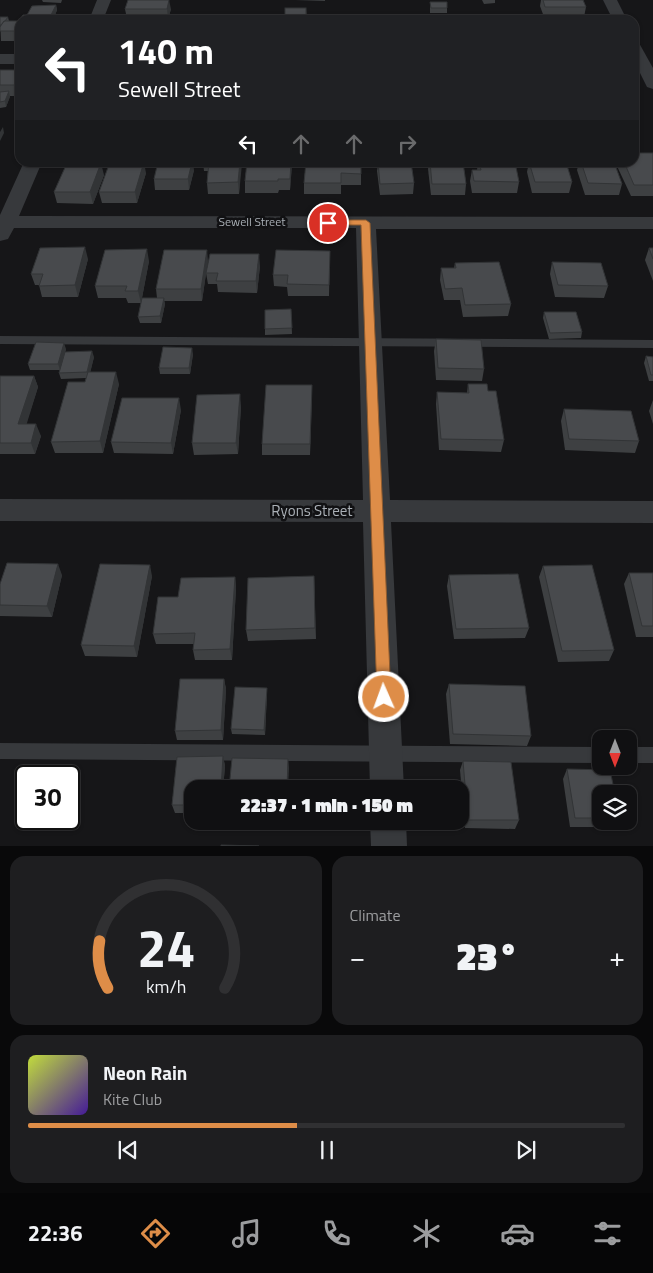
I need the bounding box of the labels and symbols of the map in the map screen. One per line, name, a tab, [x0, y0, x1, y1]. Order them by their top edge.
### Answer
pin	[307, 202, 349, 244]
street label: Sewell Street	[219, 212, 286, 231]
street label: Ryons Street	[271, 499, 353, 522]
position arrow	[357, 670, 409, 722]
north arrow	[592, 730, 638, 775]
speed limit sign: 30	[15, 765, 80, 830]

